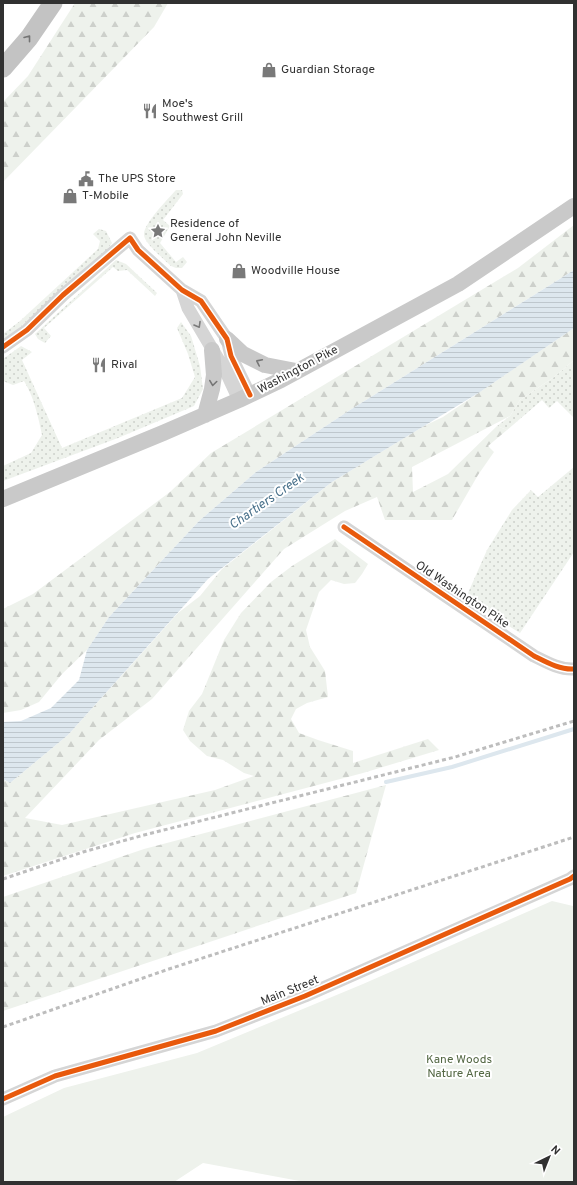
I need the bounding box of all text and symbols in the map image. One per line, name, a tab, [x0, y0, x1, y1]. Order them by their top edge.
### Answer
one-way arrow	[24, 36, 31, 43]
shop icon: Guardian Storage	[260, 61, 278, 79]
place label: Guardian Storage	[281, 62, 375, 78]
place label: Moe's Southwest Grill	[162, 96, 243, 126]
restaurant icon: Moe's Southwest Grill	[141, 102, 159, 120]
public building icon: The UPS Store	[77, 170, 95, 188]
place label: The UPS Store	[98, 171, 176, 187]
shop icon: T-Mobile	[61, 187, 79, 205]
place label: T-Mobile	[82, 188, 129, 204]
place label: Residence of General John Neville	[170, 216, 281, 246]
place icon: Residence of General John Neville	[149, 222, 167, 240]
shop icon: Woodville House	[230, 262, 248, 280]
place label: Woodville House	[251, 263, 340, 279]
one-way arrow	[193, 321, 200, 328]
street label: Washington Pike	[255, 342, 341, 398]
restaurant icon: Rival	[90, 356, 108, 374]
place label: Rival	[111, 357, 137, 373]
one-way arrow	[256, 359, 263, 367]
one-way arrow	[209, 380, 218, 386]
water label: Chartiers Creek	[227, 470, 308, 534]
street label: Old Washington Pike	[412, 558, 512, 632]
street label: Main Street	[259, 972, 321, 1010]
park label: Kane Woods Nature Area	[426, 1052, 492, 1082]
north arrow	[529, 1137, 569, 1177]
text: N	[547, 1143, 563, 1158]

